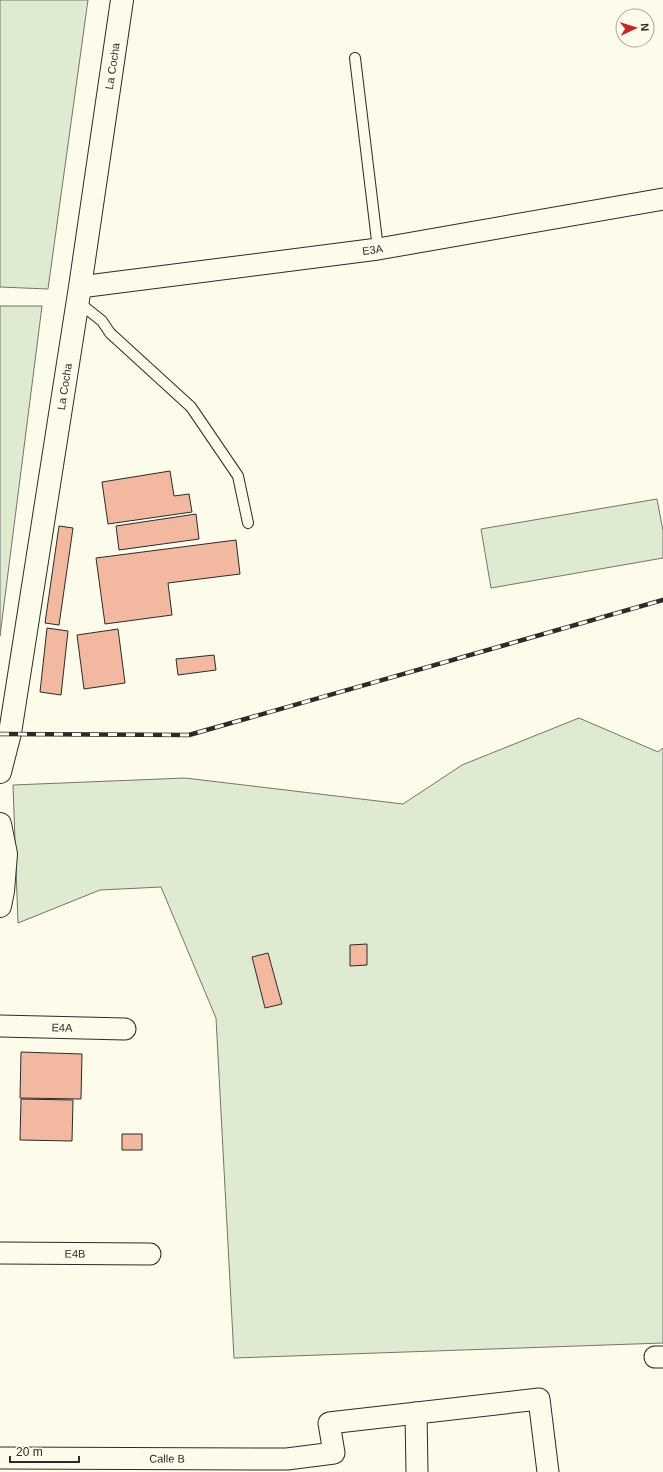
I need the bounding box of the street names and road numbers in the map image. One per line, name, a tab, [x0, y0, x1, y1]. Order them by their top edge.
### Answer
street label: La Cocha	[103, 41, 122, 90]
street label: E3A	[362, 242, 385, 257]
street label: La Cocha	[55, 361, 74, 411]
street label: E4A	[51, 1021, 73, 1034]
street label: E4B	[65, 1247, 85, 1260]
street label: Calle B	[149, 1453, 185, 1465]

